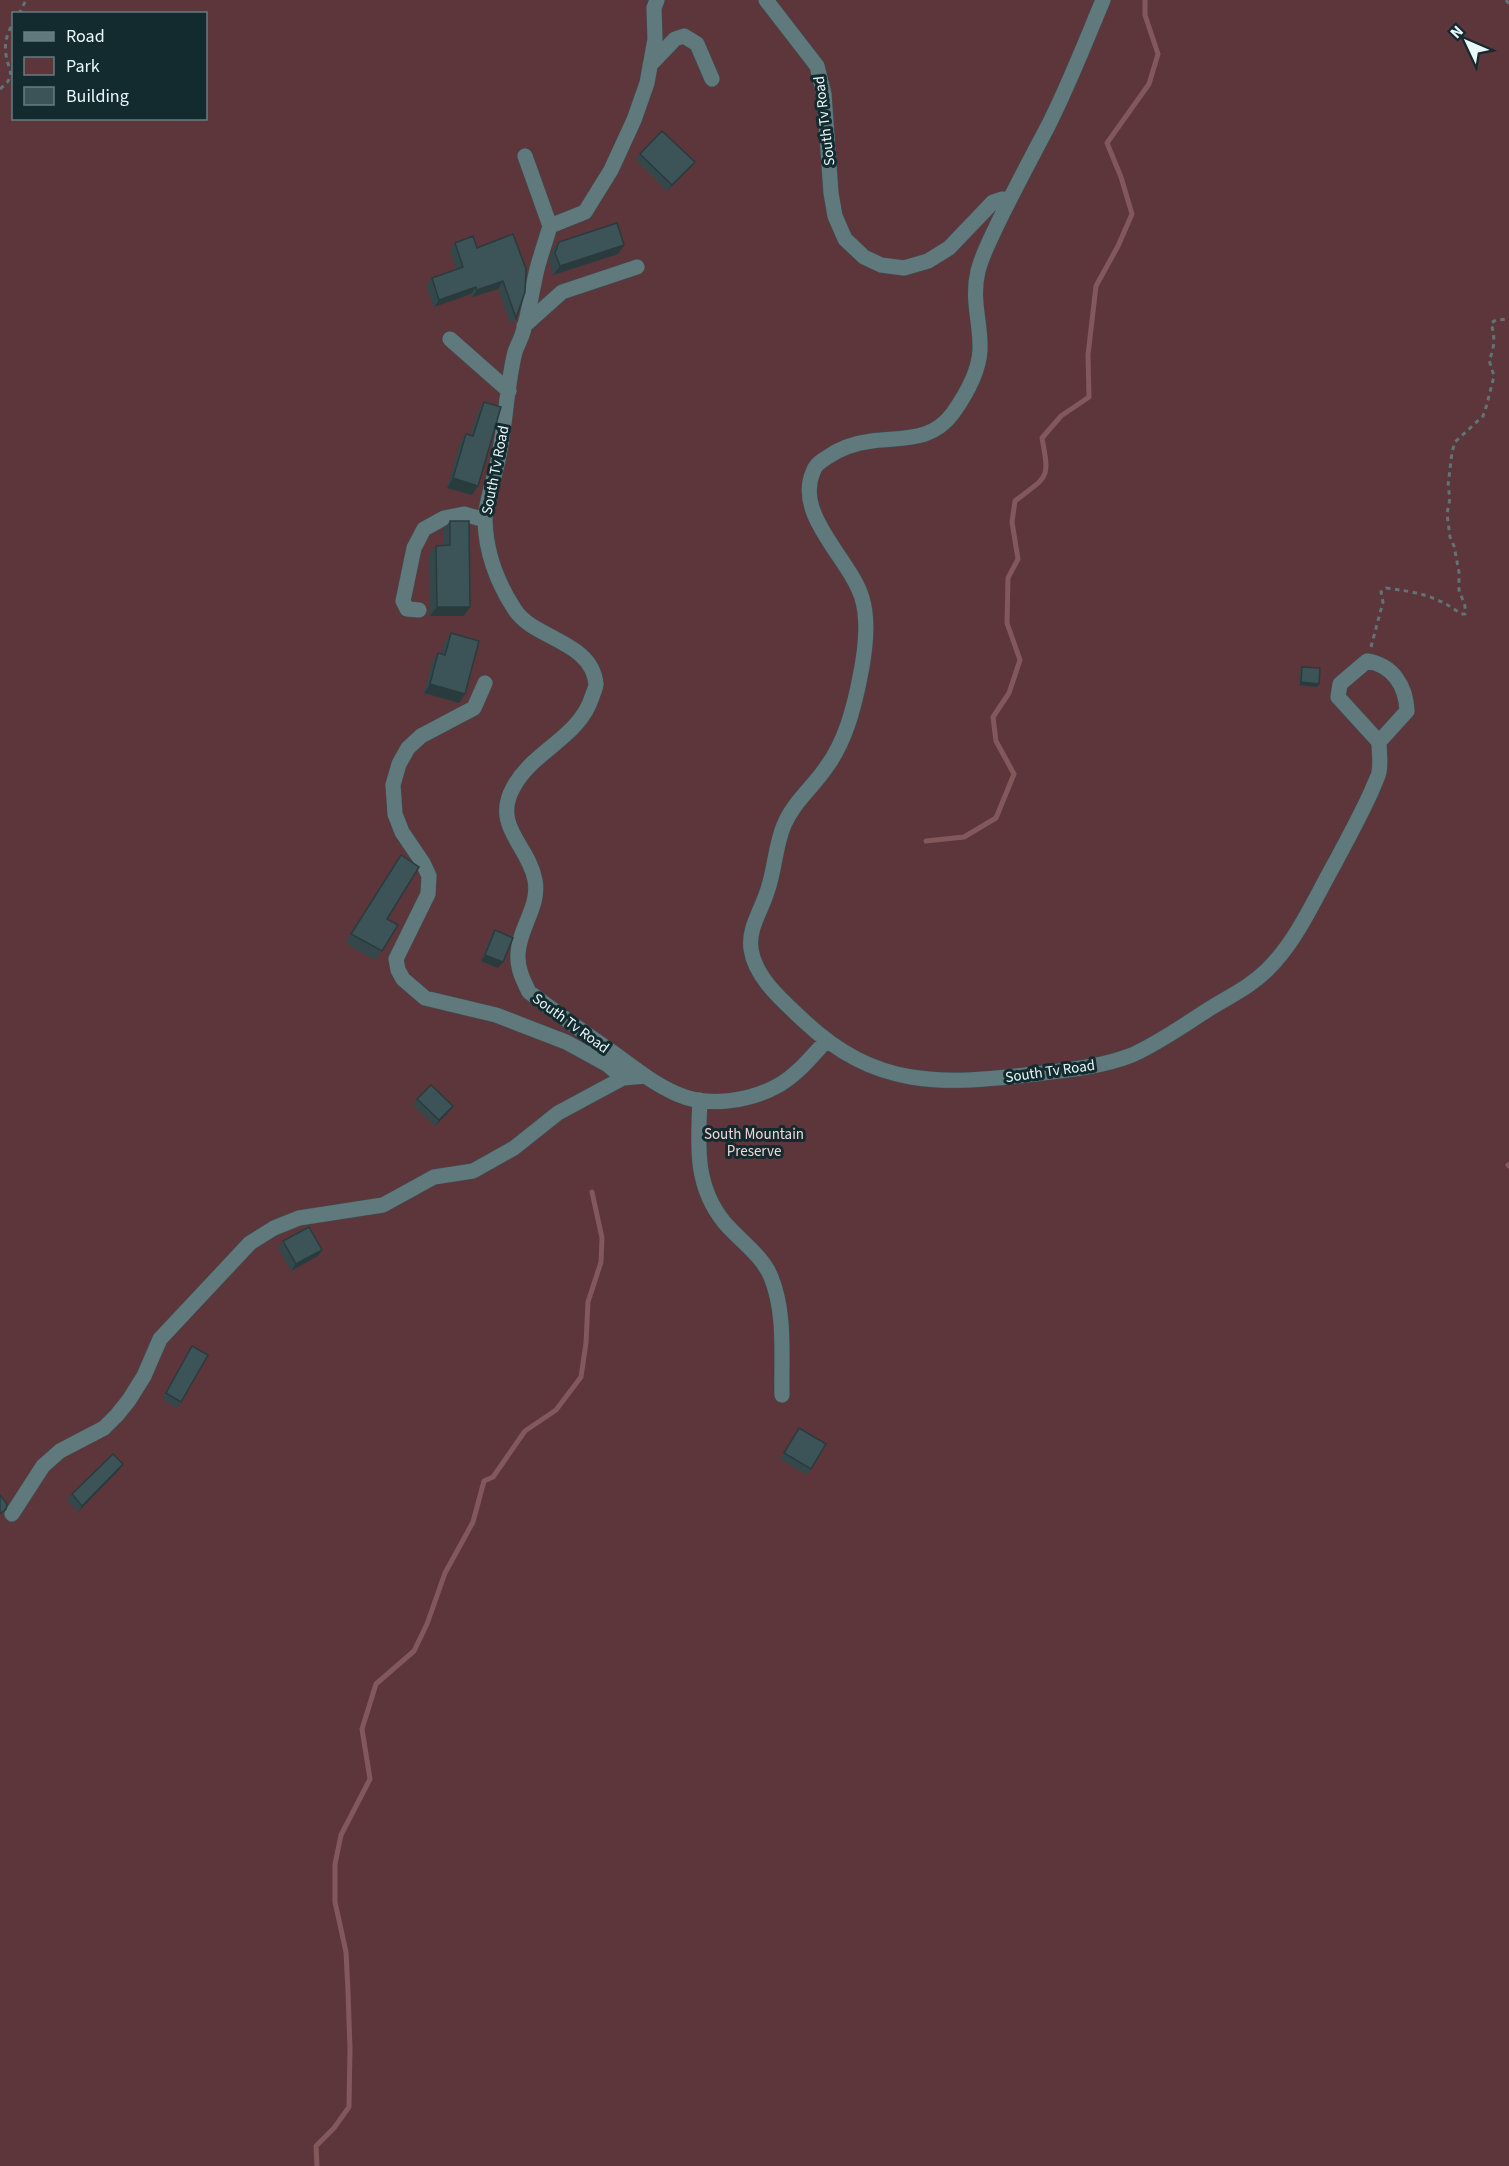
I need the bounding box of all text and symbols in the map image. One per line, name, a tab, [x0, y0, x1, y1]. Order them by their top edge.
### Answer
legend	[12, 12, 207, 120]
north arrow	[1437, 12, 1497, 72]
text: N	[1445, 21, 1469, 44]
text: Road	[66, 24, 105, 49]
text: Park	[66, 54, 100, 79]
street label: South Tv Road	[809, 75, 840, 167]
text: Building	[66, 84, 129, 109]
street label: South Tv Road	[477, 424, 514, 516]
street label: South Tv Road	[528, 988, 613, 1058]
street label: South Tv Road	[1004, 1055, 1096, 1088]
park label: South Mountain Preserve	[704, 1124, 804, 1162]

